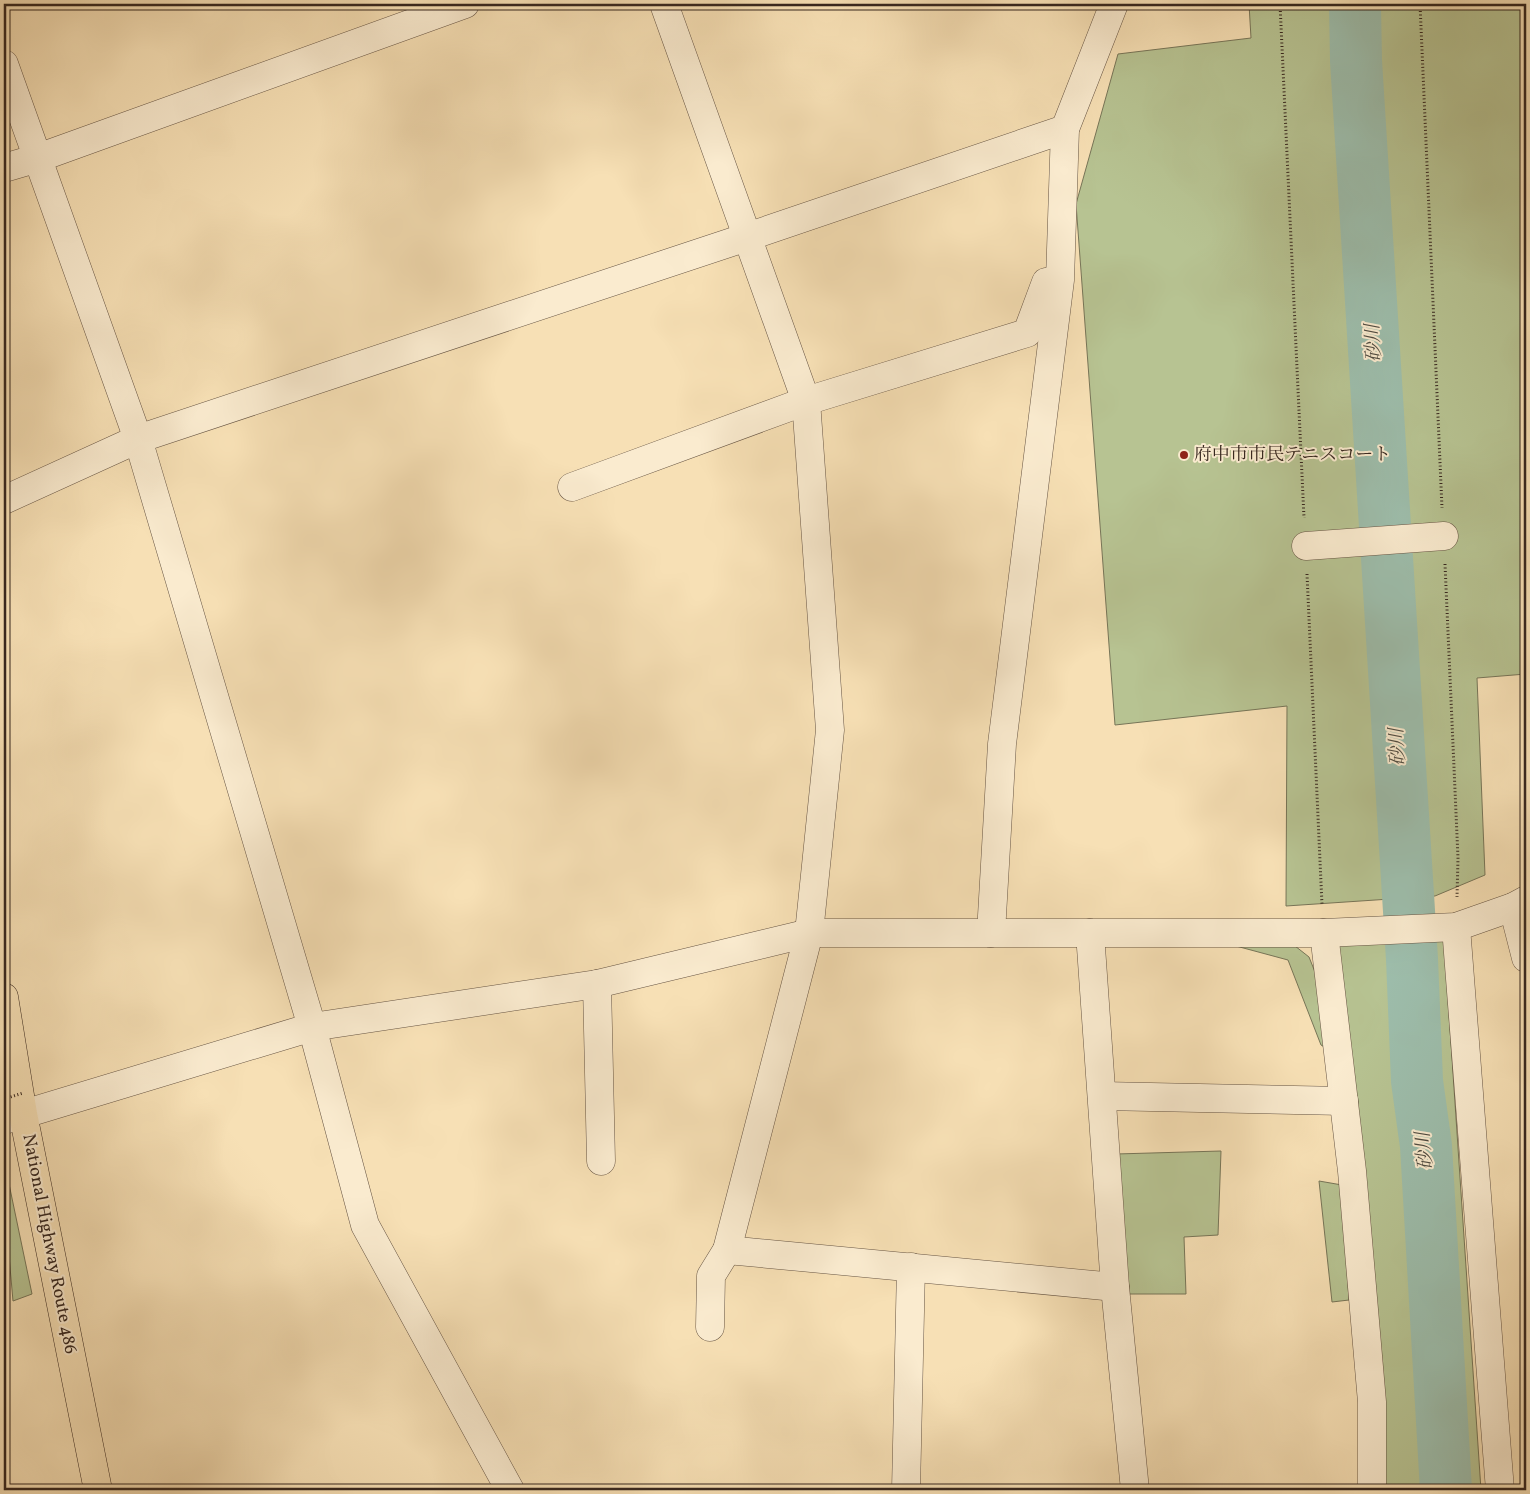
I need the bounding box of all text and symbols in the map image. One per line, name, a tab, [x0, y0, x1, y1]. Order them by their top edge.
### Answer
water label: 砂川	[1360, 321, 1388, 363]
place label: 府中市市民テニスコート	[1194, 443, 1391, 468]
marker: 府中市市民テニスコート	[1178, 449, 1190, 461]
water label: 砂川	[1384, 725, 1412, 767]
water label: 砂川	[1410, 1129, 1440, 1171]
street label: National Highway Route 486	[15, 1132, 83, 1356]

